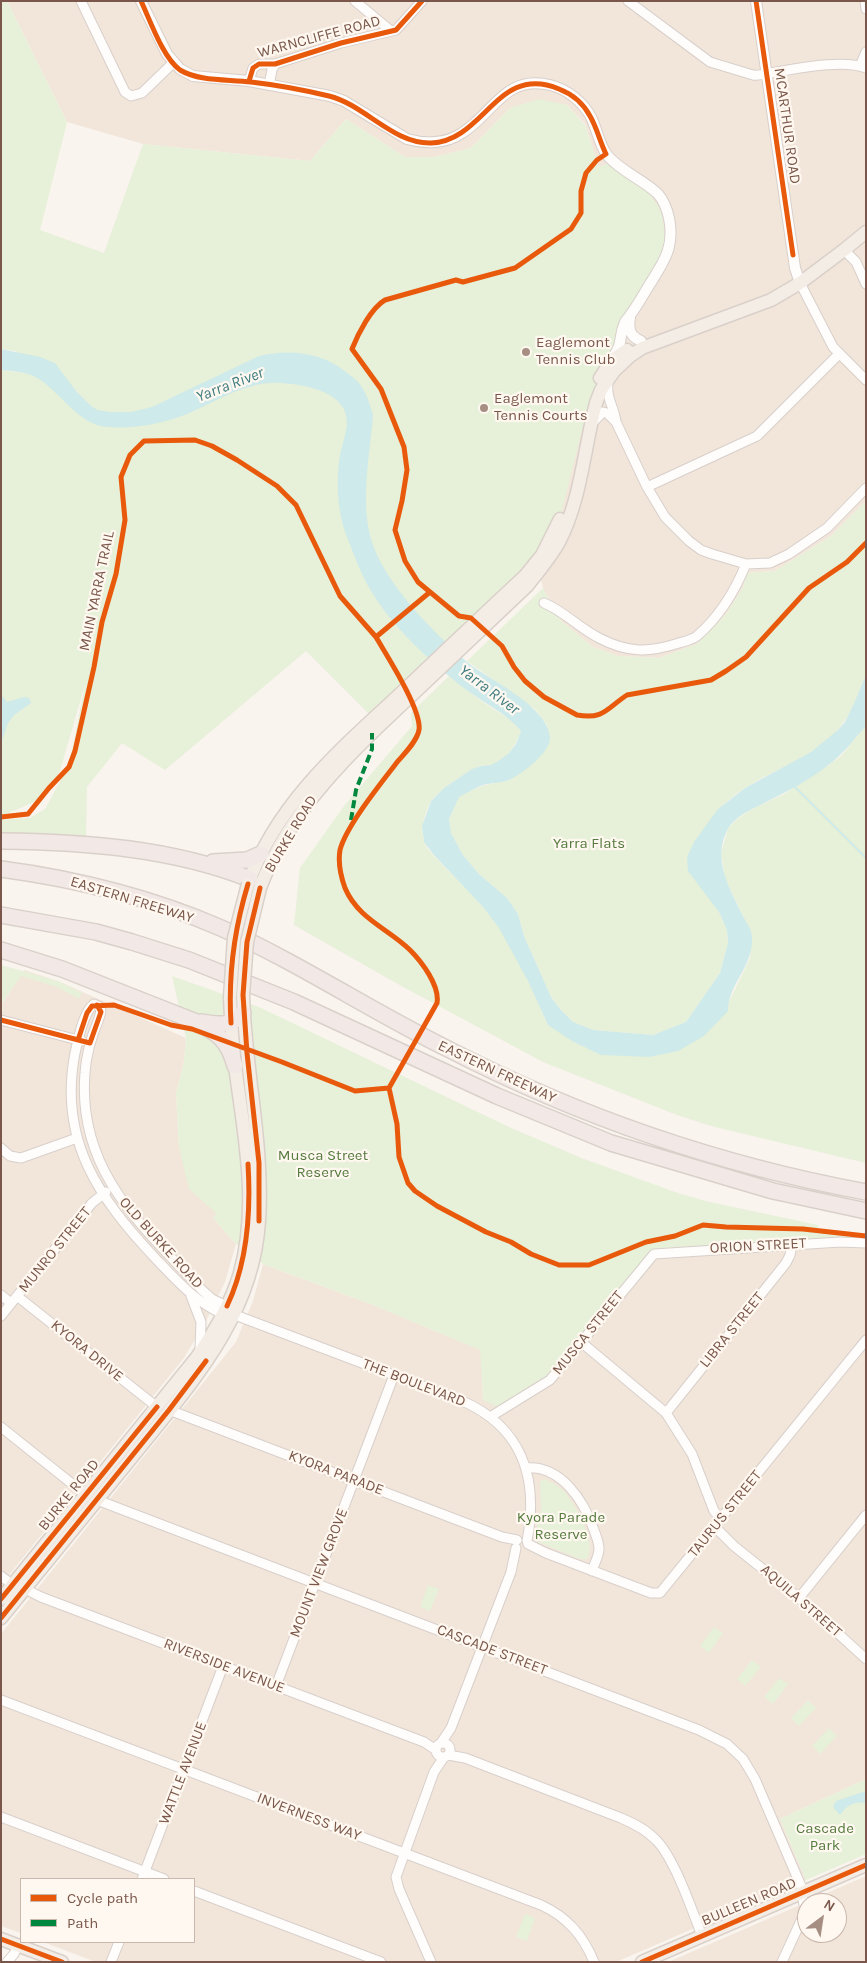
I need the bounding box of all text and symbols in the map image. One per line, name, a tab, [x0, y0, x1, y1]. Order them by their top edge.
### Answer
street label: WARNCLIFFE ROAD	[256, 12, 382, 62]
street label: MCARTHUR ROAD	[770, 67, 804, 185]
place label: Eaglemont Tennis Club	[536, 334, 615, 369]
marker: Eaglemont Tennis Club	[520, 346, 532, 358]
water label: Yarra River	[193, 363, 267, 407]
place label: Eaglemont Tennis Courts	[494, 390, 588, 425]
marker: Eaglemont Tennis Courts	[478, 402, 490, 414]
street label: MAIN YARRA TRAIL	[75, 529, 119, 653]
water label: Yarra River	[455, 661, 523, 719]
street label: BURKE ROAD	[261, 792, 321, 876]
park label: Yarra Flats	[553, 835, 625, 853]
street label: EASTERN FREEWAY	[68, 873, 196, 927]
street label: EASTERN FREEWAY	[435, 1037, 559, 1107]
park label: Musca Street Reserve	[278, 1147, 368, 1182]
street label: OLD BURKE ROAD	[115, 1194, 207, 1292]
street label: MUNRO STREET	[15, 1203, 95, 1297]
street label: ORION STREET	[709, 1234, 807, 1258]
street label: MUSCA STREET	[549, 1287, 627, 1379]
street label: LIBRA STREET	[696, 1289, 768, 1371]
street label: KYORA DRIVE	[47, 1316, 127, 1386]
street label: THE BOULEVARD	[360, 1355, 468, 1411]
street label: KYORA PARADE	[286, 1447, 386, 1499]
street label: BURKE ROAD	[35, 1456, 103, 1534]
street label: TAURUS STREET	[684, 1467, 766, 1561]
street label: MOUNT VIEW GROVE	[286, 1506, 352, 1640]
park label: Kyora Parade Reserve	[517, 1509, 605, 1544]
street label: AQUILA STREET	[757, 1561, 845, 1641]
street label: CASCADE STREET	[434, 1621, 550, 1679]
street label: RIVERSIDE AVENUE	[161, 1635, 287, 1697]
street label: WATTLE AVENUE	[155, 1719, 211, 1827]
street label: INVERNESS WAY	[254, 1789, 364, 1845]
park label: Cascade Park	[796, 1820, 854, 1855]
street label: BULLEEN ROAD	[699, 1874, 799, 1930]
legend	[20, 1878, 195, 1943]
text: Cycle path	[67, 1889, 138, 1907]
north arrow	[797, 1893, 847, 1943]
text: N	[821, 1896, 838, 1915]
text: Path	[67, 1914, 98, 1932]

